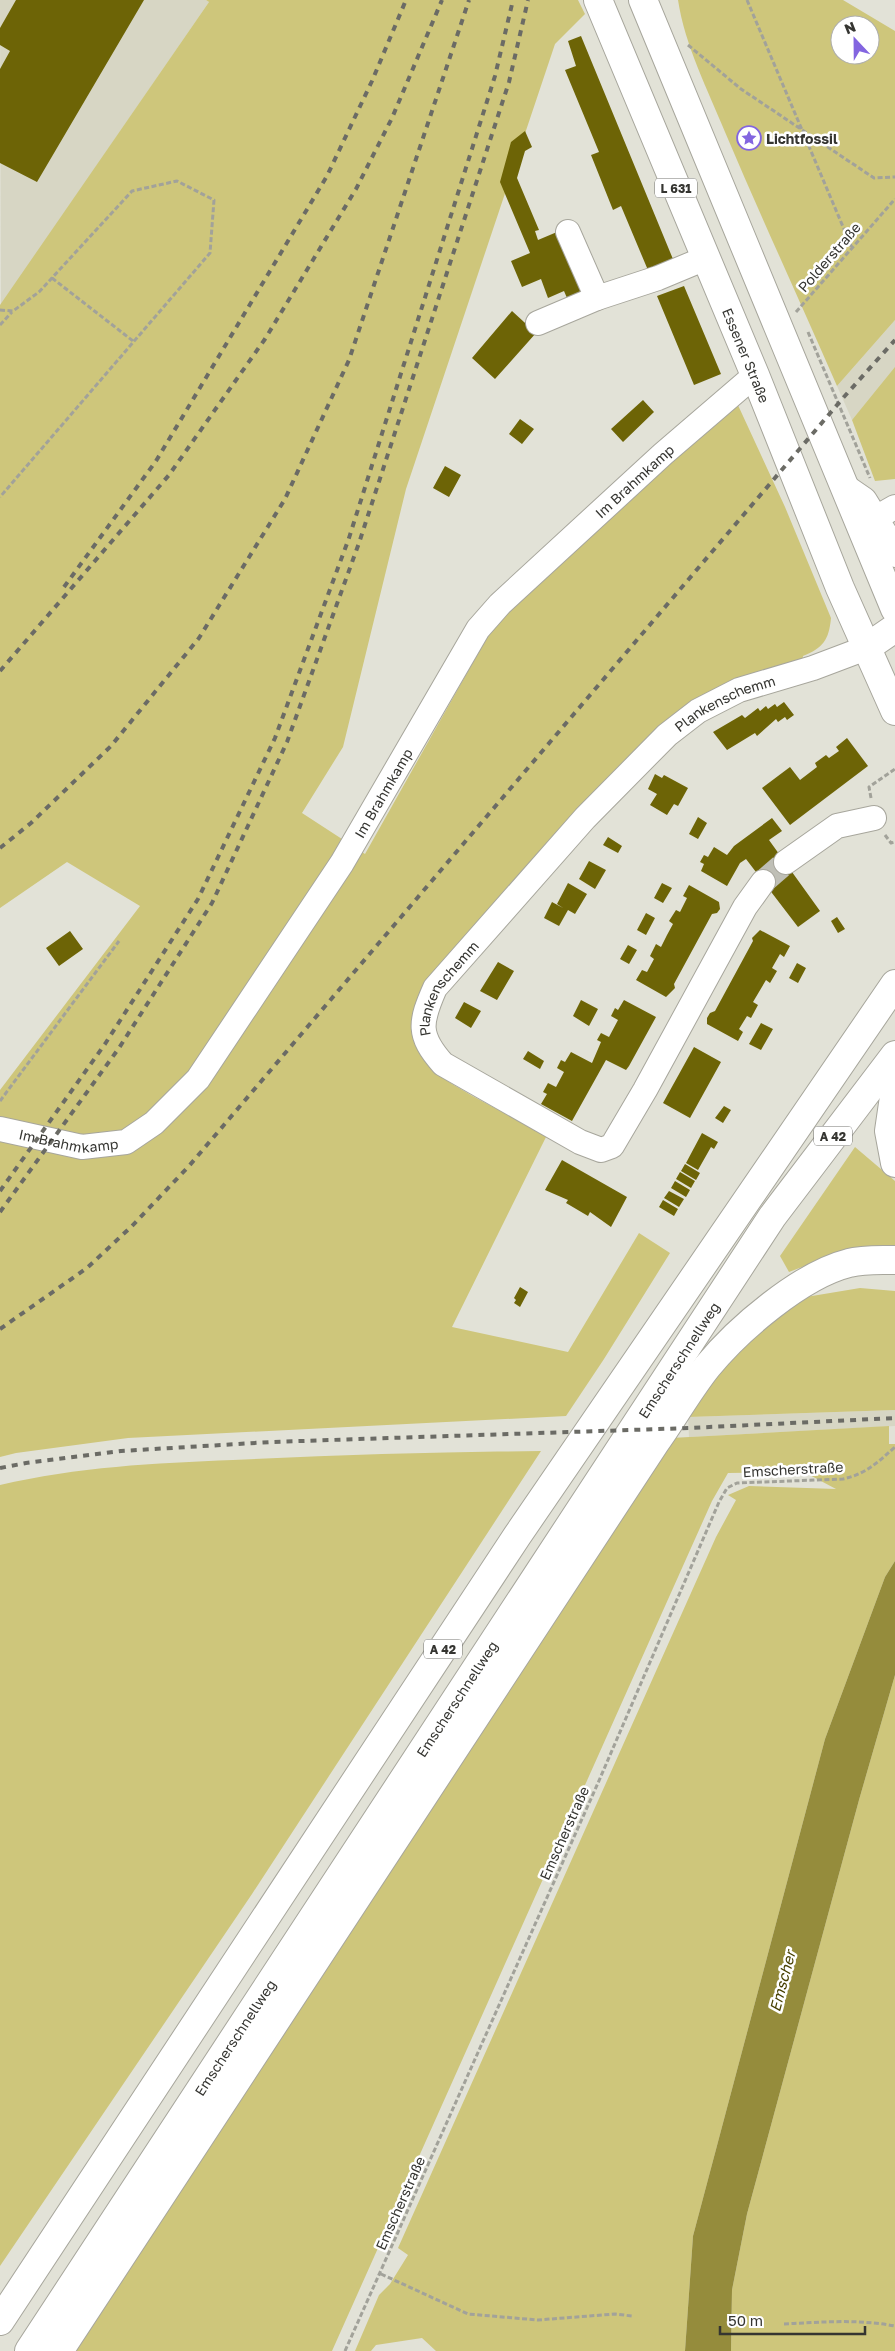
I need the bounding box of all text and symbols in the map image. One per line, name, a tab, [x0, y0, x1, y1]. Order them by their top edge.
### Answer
north arrow	[830, 15, 880, 65]
text: N	[842, 18, 858, 37]
place icon: Lichtfossil	[736, 125, 762, 151]
place label: Lichtfossil	[766, 130, 838, 147]
road number: L 631	[655, 178, 697, 198]
street label: Polderstraße	[794, 219, 864, 295]
street label: Essener Straße	[719, 305, 774, 405]
street label: Im Brahmkamp	[591, 440, 677, 521]
street label: Plankenschemm	[671, 671, 777, 735]
street label: Im Brahmkamp	[350, 745, 415, 841]
street label: Plankenschemm	[415, 937, 482, 1038]
street label: Im Brahmkamp	[17, 1125, 119, 1155]
road number: A 42	[814, 1126, 852, 1146]
street label: Emscherschnellweg	[634, 1299, 723, 1421]
street label: Emscherstraße	[742, 1458, 844, 1480]
street label: Emscherschnellweg	[412, 1637, 501, 1760]
road number: A 42	[424, 1640, 462, 1658]
street label: Emscherstraße	[536, 1784, 592, 1882]
water label: Emscher	[765, 1946, 799, 2013]
street label: Emscherschnellweg	[190, 1976, 279, 2099]
street label: Emscherstraße	[372, 2154, 428, 2252]
scale bar	[720, 2304, 865, 2336]
text: 50 m	[728, 2311, 763, 2329]

